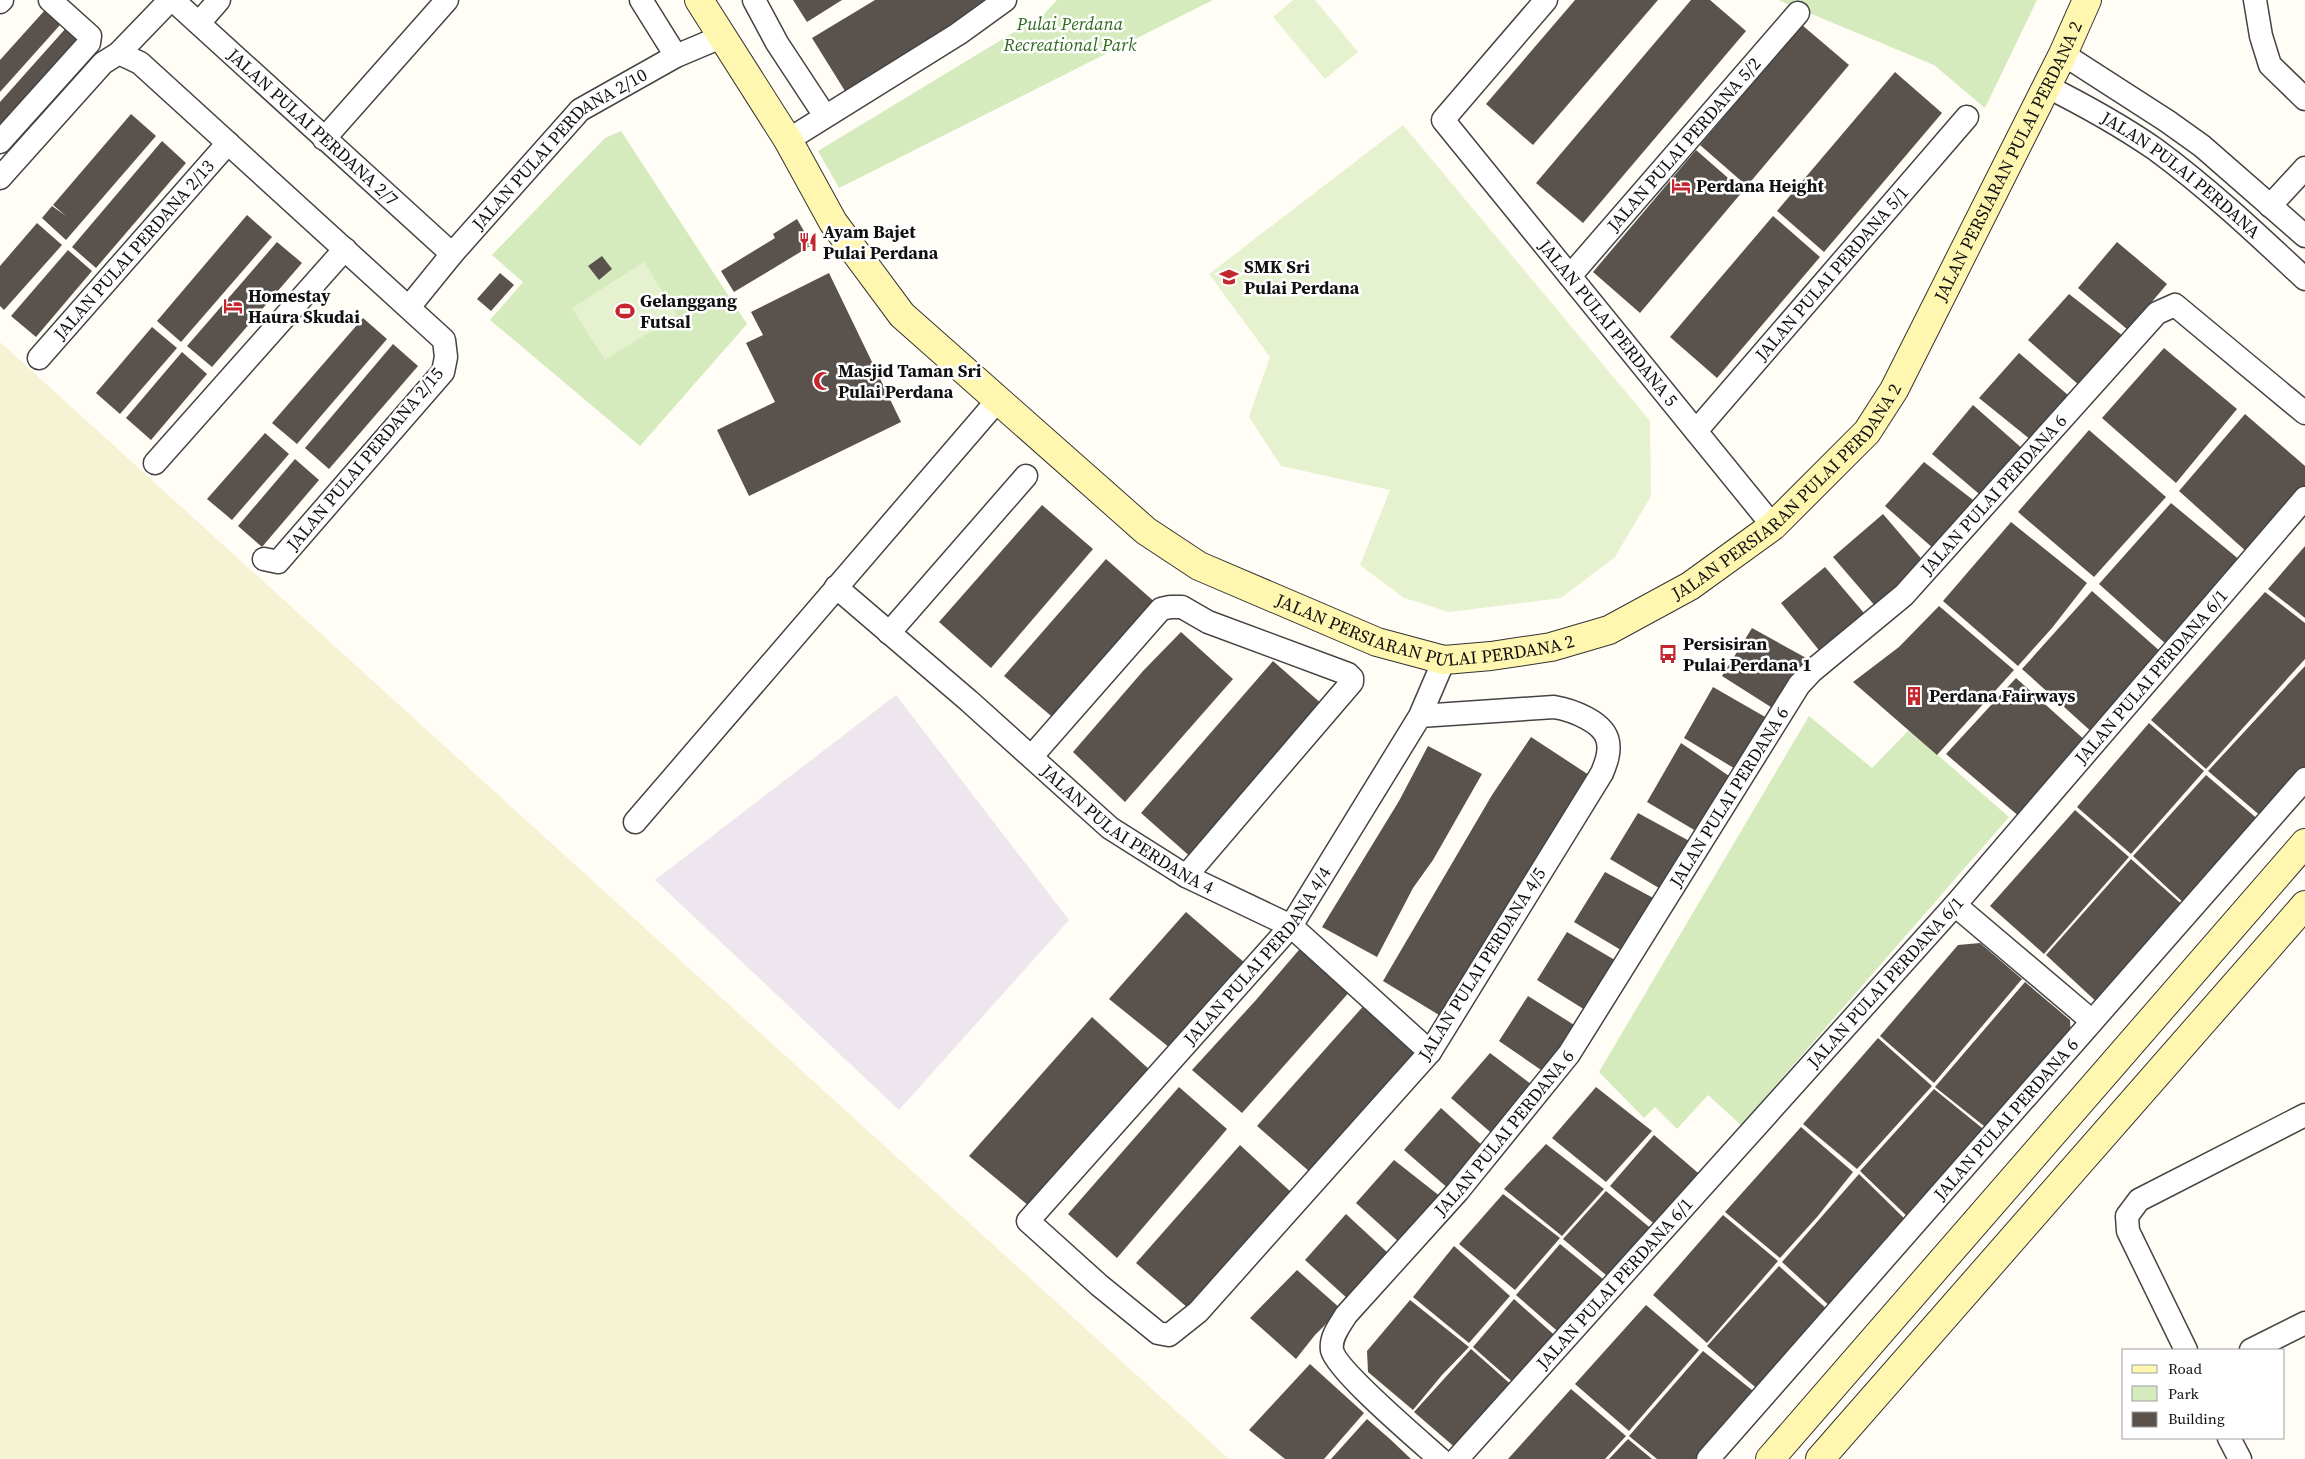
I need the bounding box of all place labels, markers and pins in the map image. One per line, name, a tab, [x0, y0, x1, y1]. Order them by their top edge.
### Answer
place label: Perdana Height	[1696, 173, 1825, 198]
hotel icon: Perdana Height	[1670, 175, 1692, 197]
place label: Ayam Bajet Pulai Perdana	[823, 219, 939, 265]
restaurant icon: Ayam Bajet Pulai Perdana	[797, 231, 819, 253]
place label: SMK Sri Pulai Perdana	[1244, 254, 1360, 300]
school or university icon: SMK Sri Pulai Perdana	[1218, 266, 1240, 288]
place label: Homestay Haura Skudai	[248, 283, 360, 329]
place label: Gelanggang Futsal	[640, 288, 737, 334]
hotel icon: Homestay Haura Skudai	[222, 295, 244, 317]
sports icon: Gelanggang Futsal	[614, 300, 636, 322]
place label: Masjid Taman Sri Pulai Perdana	[838, 358, 982, 404]
mosque icon: Masjid Taman Sri Pulai Perdana	[812, 370, 834, 392]
place label: Persisiran Pulai Perdana 1	[1683, 631, 1812, 677]
bus stop icon: Persisiran Pulai Perdana 1	[1657, 643, 1679, 665]
place label: Perdana Fairways	[1929, 683, 2075, 708]
building icon: Perdana Fairways	[1903, 685, 1925, 707]

